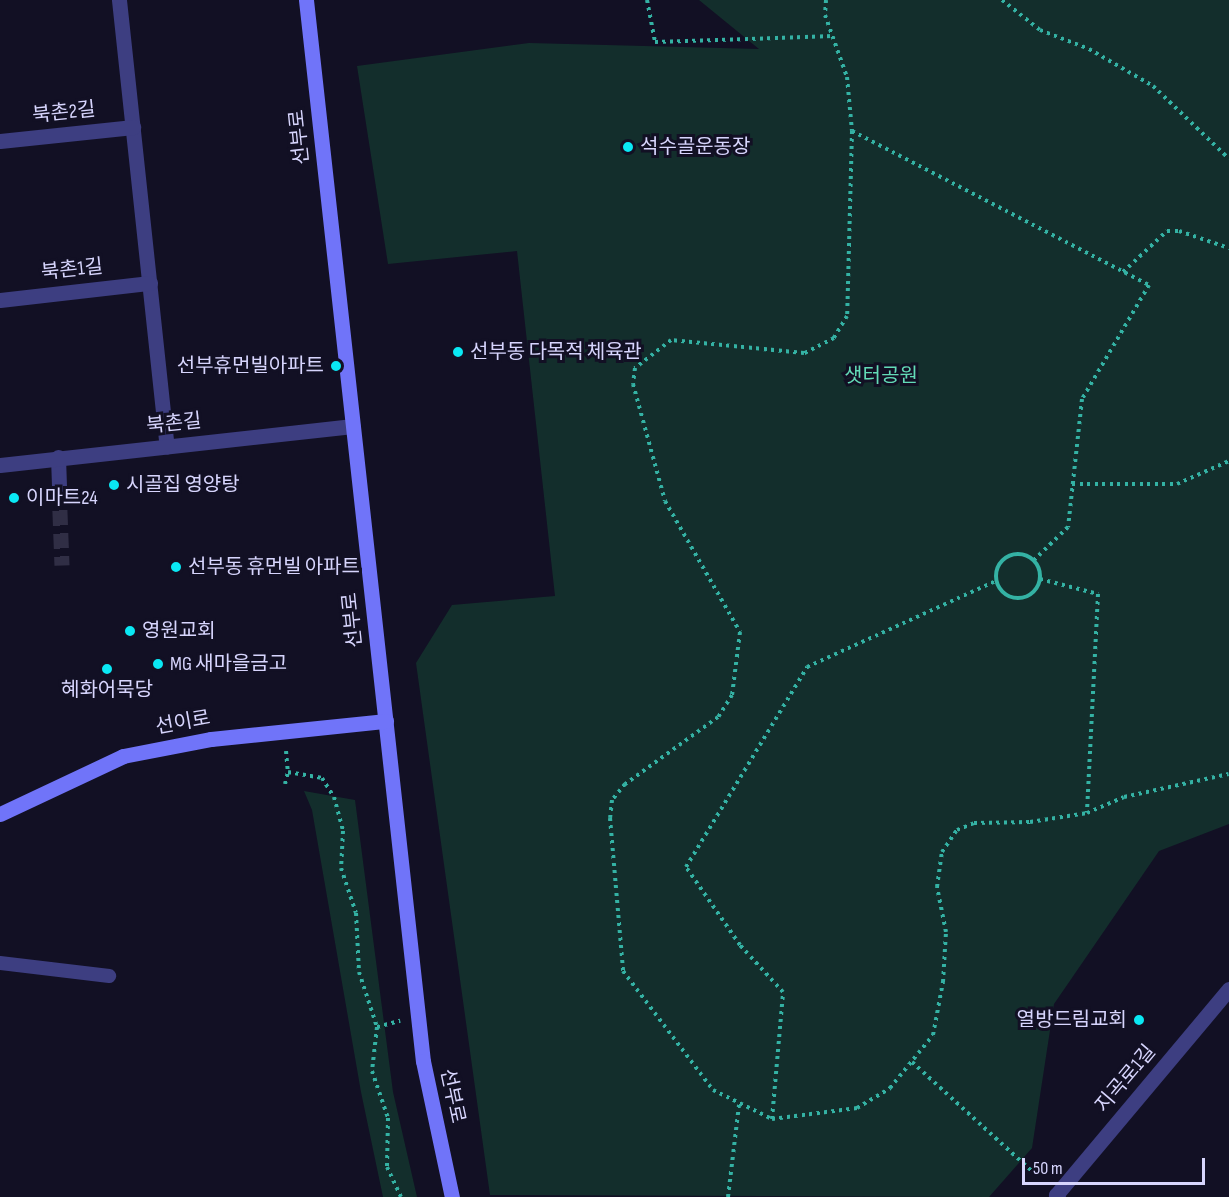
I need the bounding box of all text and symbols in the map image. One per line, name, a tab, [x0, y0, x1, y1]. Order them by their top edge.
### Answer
street label: 북촌2길	[31, 98, 97, 128]
street label: 선부로	[285, 108, 315, 166]
place label: 석수골운동장	[640, 135, 750, 159]
marker: 석수골운동장	[621, 140, 635, 154]
street label: 북촌1길	[40, 255, 104, 285]
place label: 선부동 다목적 체육관	[470, 340, 642, 364]
marker: 선부동 다목적 체육관	[451, 345, 465, 359]
place label: 선부휴먼빌아파트	[177, 354, 324, 378]
marker: 선부휴먼빌아파트	[329, 359, 343, 373]
park label: 샛터공원	[844, 364, 918, 388]
street label: 북촌길	[145, 409, 203, 439]
place label: 시골집 영양탕	[126, 473, 240, 497]
marker: 시골집 영양탕	[107, 478, 121, 492]
place label: 이마트24	[26, 486, 98, 510]
marker: 이마트24	[7, 491, 21, 505]
place label: 선부동 휴먼빌 아파트	[188, 555, 360, 579]
marker: 선부동 휴먼빌 아파트	[169, 560, 183, 574]
street label: 선부로	[338, 591, 368, 649]
place label: 영원교회	[142, 619, 216, 643]
marker: 영원교회	[123, 624, 137, 638]
place label: MG 새마을금고	[170, 652, 287, 676]
marker: MG 새마을금고	[151, 657, 165, 671]
marker: 혜화어묵당	[100, 662, 114, 676]
place label: 혜화어묵당	[61, 678, 153, 702]
street label: 선이로	[154, 706, 212, 740]
place label: 열방드림교회	[1017, 1008, 1127, 1032]
marker: 열방드림교회	[1132, 1013, 1146, 1027]
street label: 지곡로1길	[1091, 1040, 1161, 1118]
street label: 선부로	[435, 1067, 469, 1125]
scale bar	[1025, 1146, 1208, 1184]
text: 50 m	[1033, 1158, 1063, 1179]

